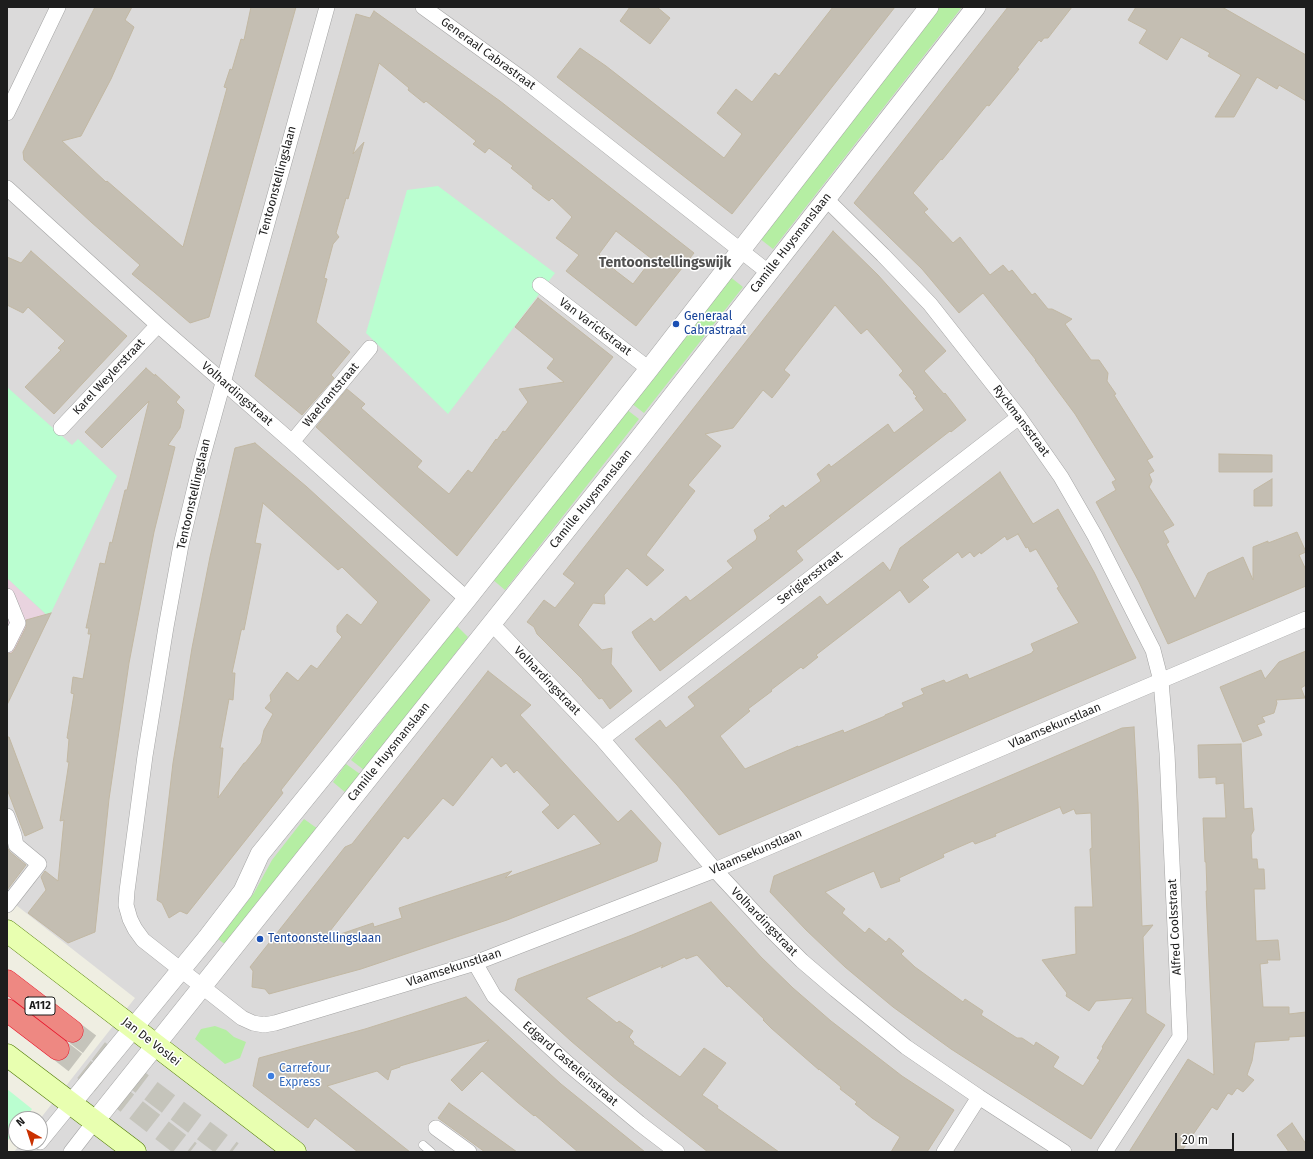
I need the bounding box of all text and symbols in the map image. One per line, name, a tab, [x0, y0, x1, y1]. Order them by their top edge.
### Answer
street label: Generaal Cabrastraat	[438, 15, 538, 93]
street label: Tentoonstellingslaan	[256, 124, 300, 238]
street label: Camille Huysmanslaan	[747, 190, 835, 296]
district label: Tentoonstellingswijk	[599, 255, 731, 271]
street label: Van Varickstraat	[556, 295, 634, 359]
place label: Generaal Cabrastraat	[684, 310, 746, 338]
marker: Generaal Cabrastraat	[671, 319, 681, 329]
street label: Karel Weylerstraat	[70, 336, 148, 418]
street label: Volhardingstraat	[198, 359, 276, 429]
street label: Waelrantstraat	[300, 360, 362, 430]
street label: Ryckmansstraat	[989, 382, 1053, 460]
street label: Tentoonstellingslaan	[174, 437, 214, 551]
street label: Camille Huysmanslaan	[547, 447, 635, 551]
street label: Serigiersstraat	[775, 548, 845, 608]
street label: Volhardingstraat	[511, 644, 583, 718]
street label: Camille Huysmanslaan	[345, 700, 433, 804]
street label: Vlaamsekunstlaan	[1007, 700, 1103, 752]
street label: Vlaamsekunstlaan	[708, 826, 804, 878]
street label: Alfred Coolsstraat	[1165, 878, 1185, 976]
street label: Volhardingstraat	[728, 885, 800, 959]
place label: Tentoonstellingslaan	[268, 932, 381, 946]
marker: Tentoonstellingslaan	[255, 934, 265, 944]
street label: Vlaamsekunstlaan	[405, 946, 503, 990]
road number: A112	[25, 997, 55, 1015]
street label: Jan De Voslei	[119, 1015, 183, 1069]
street label: Edgard Casteleinstraat	[519, 1019, 621, 1109]
place label: Carrefour Express	[279, 1062, 330, 1090]
marker: Carrefour Express	[266, 1071, 276, 1081]
north arrow	[8, 1111, 48, 1151]
text: N	[14, 1115, 28, 1129]
scale bar	[1177, 1125, 1236, 1151]
text: 20 m	[1182, 1133, 1208, 1147]

